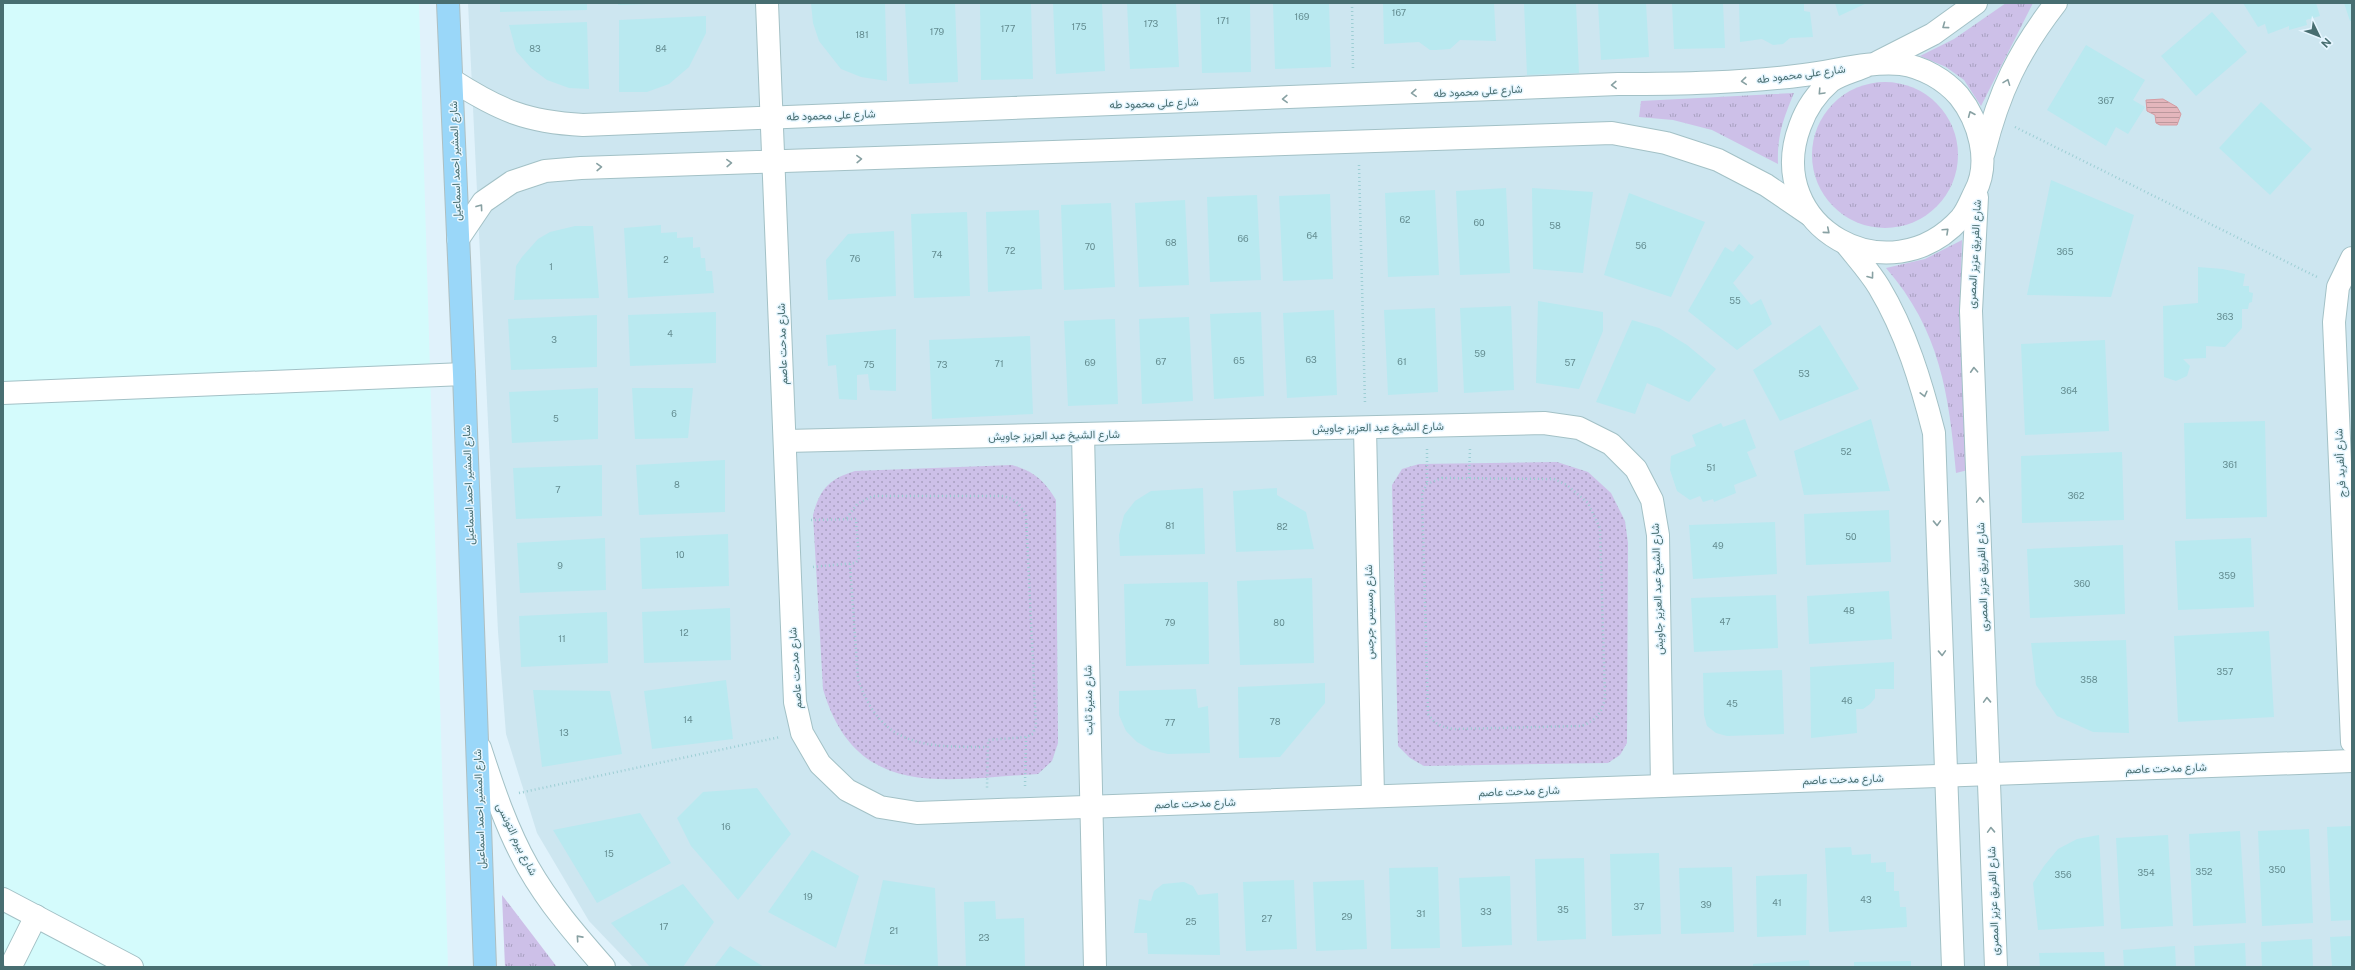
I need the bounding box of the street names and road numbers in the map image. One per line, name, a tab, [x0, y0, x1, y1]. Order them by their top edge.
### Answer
street label: شارع على محمود طه	[1756, 63, 1847, 87]
street label: شارع على محمود طه	[1433, 83, 1523, 101]
street label: شارع على محمود طه	[1109, 95, 1199, 113]
street label: شارع المشير احمد اسماعيل	[447, 100, 465, 221]
street label: شارع على محمود طه	[786, 107, 876, 125]
street label: شارع الفريق عزيز المصرى	[1965, 199, 1985, 309]
street label: شارع مدحت عاصم	[775, 303, 791, 385]
street label: شارع الشيخ عبد العزيز جاويش	[1312, 420, 1444, 436]
street label: شارع المشير احمد اسماعيل	[460, 424, 478, 545]
street label: شارع الشيخ عبد العزيز جاويش	[988, 428, 1120, 444]
street label: شارع ألفريد فرج	[2332, 428, 2350, 498]
street label: شارع الفريق عزيز المصرى	[1974, 522, 1992, 632]
street label: شارع الشيخ عبد العزيز جاويش	[1649, 523, 1667, 655]
street label: شارع رمسيس جرجس	[1362, 564, 1378, 660]
street label: شارع مدحت عاصم	[786, 626, 806, 709]
street label: شارع منيرة ثابت	[1081, 665, 1097, 735]
street label: شارع المشير احمد اسماعيل	[471, 748, 489, 869]
street label: شارع مدحت عاصم	[2125, 761, 2207, 777]
street label: شارع مدحت عاصم	[1802, 772, 1884, 788]
street label: شارع مدحت عاصم	[1478, 784, 1560, 800]
street label: شارع مدحت عاصم	[1154, 796, 1236, 812]
street label: شارع بيرم التونسى	[492, 801, 540, 878]
street label: شارع الفريق عزيز المصرى	[1985, 846, 2003, 956]

